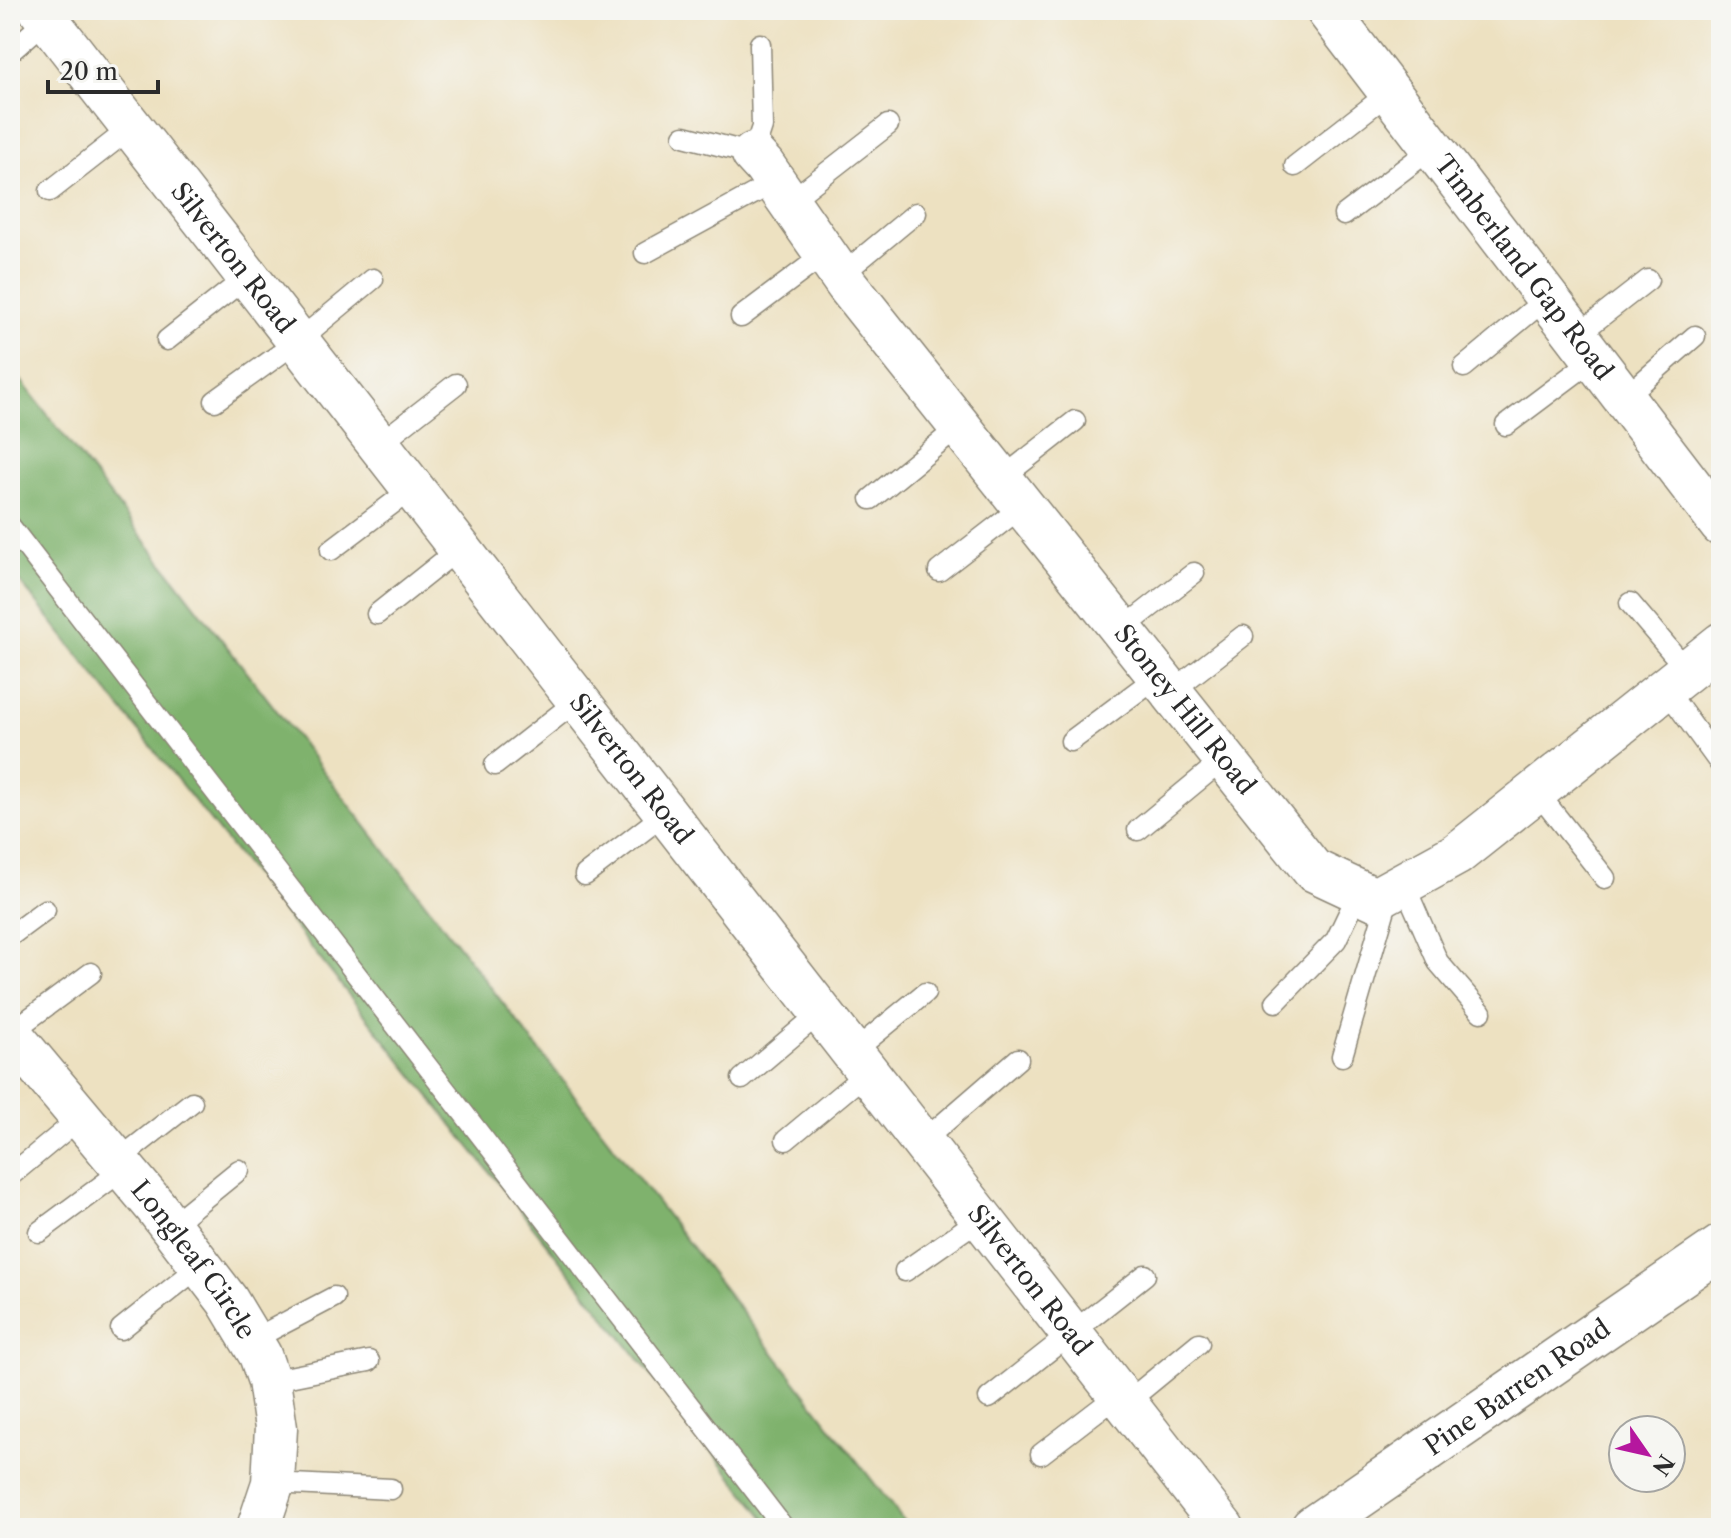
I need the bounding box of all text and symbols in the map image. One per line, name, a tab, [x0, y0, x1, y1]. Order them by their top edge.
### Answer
scale bar	[48, 44, 158, 94]
text: 20 m	[60, 57, 118, 86]
street label: Timberland Gap Road	[1428, 148, 1620, 386]
street label: Silverton Road	[164, 176, 302, 340]
street label: Stoney Hill Road	[1108, 618, 1263, 801]
street label: Silverton Road	[563, 687, 700, 851]
street label: Longleaf Circle	[124, 1174, 263, 1345]
street label: Silverton Road	[961, 1198, 1098, 1362]
street label: Pine Barren Road	[1418, 1312, 1616, 1462]
north arrow	[1607, 1414, 1687, 1494]
text: N	[1647, 1449, 1680, 1480]

